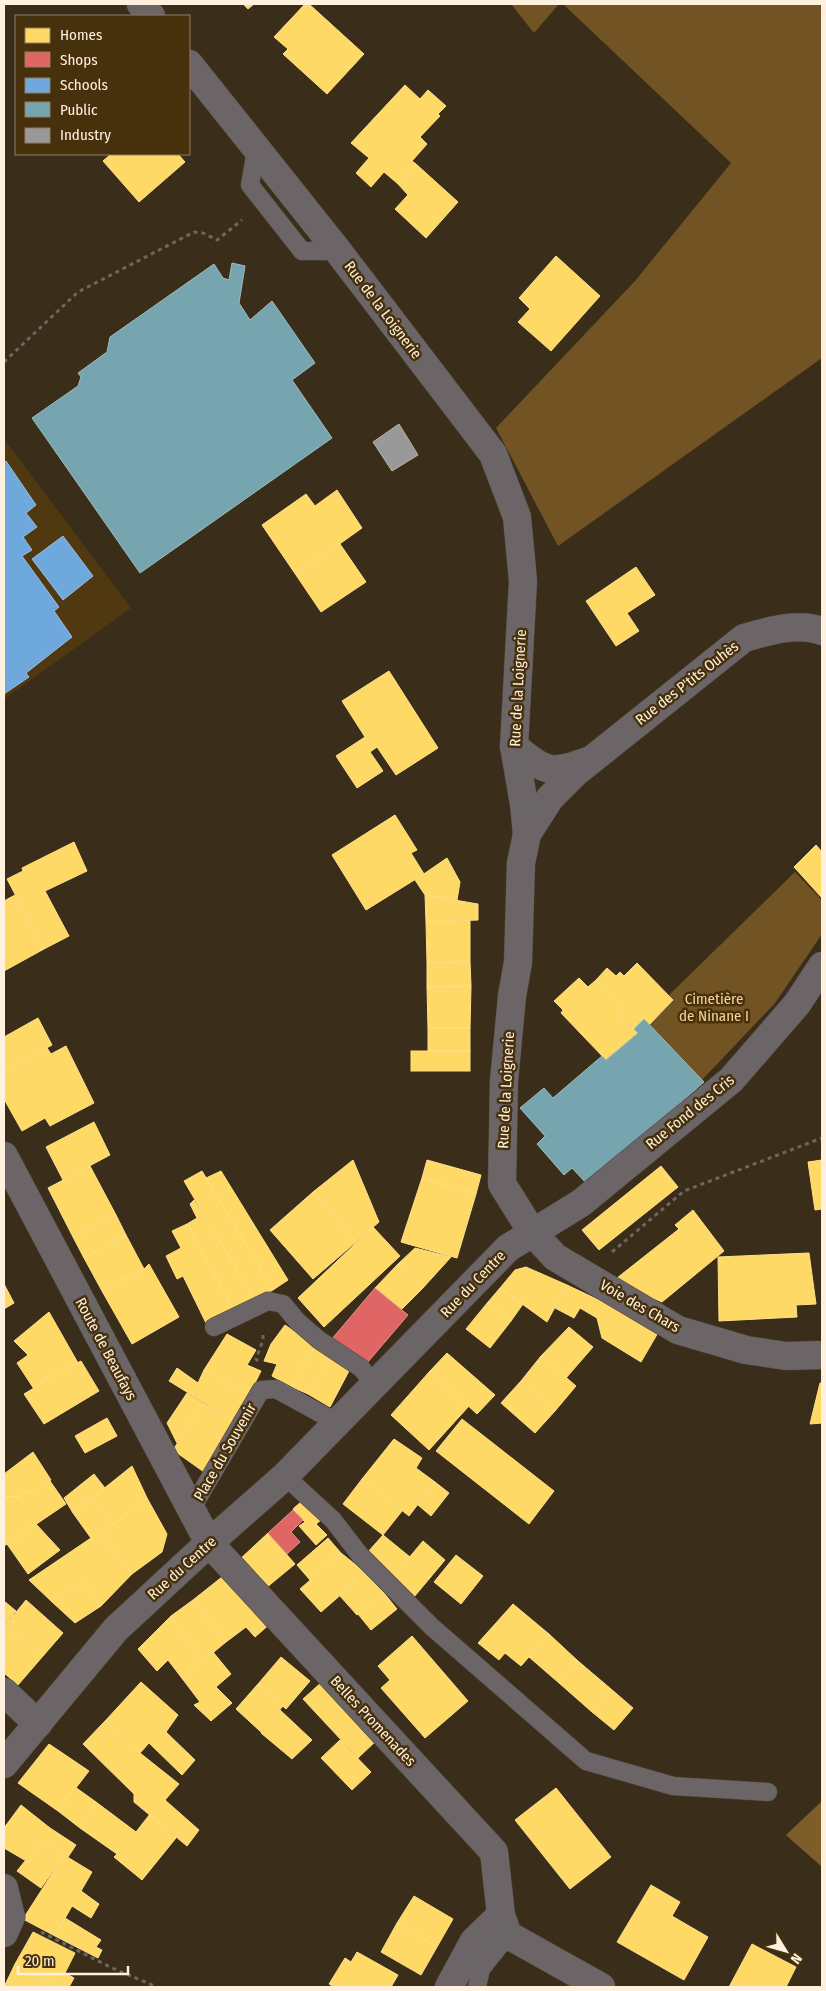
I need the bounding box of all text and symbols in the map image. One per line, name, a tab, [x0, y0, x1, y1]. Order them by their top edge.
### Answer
legend	[15, 15, 190, 155]
text: Homes	[60, 26, 102, 44]
text: Shops	[60, 51, 98, 69]
text: Schools	[60, 76, 108, 94]
text: Public	[60, 101, 98, 119]
text: Industry	[60, 126, 111, 144]
street label: Rue de la Loignerie	[340, 258, 426, 362]
street label: Rue de la Loignerie	[506, 629, 530, 747]
street label: Rue des P'tits Ouhès	[632, 637, 742, 729]
park label: Cimetière de Ninane I	[679, 990, 749, 1025]
street label: Rue de la Loignerie	[494, 1031, 518, 1149]
street label: Rue Fond des Cris	[642, 1071, 738, 1153]
street label: Rue du Centre	[437, 1247, 509, 1321]
street label: Voie des Chars	[597, 1276, 683, 1336]
street label: Route de Beaufays	[71, 1295, 141, 1403]
street label: Place du Souvenir	[190, 1399, 261, 1504]
street label: Rue du Centre	[144, 1532, 220, 1604]
street label: Belles Promenades	[326, 1672, 420, 1770]
north arrow	[761, 1926, 811, 1976]
scale bar	[18, 1944, 128, 1976]
text: N	[787, 1950, 805, 1967]
text: 20 m	[25, 1952, 55, 1970]

